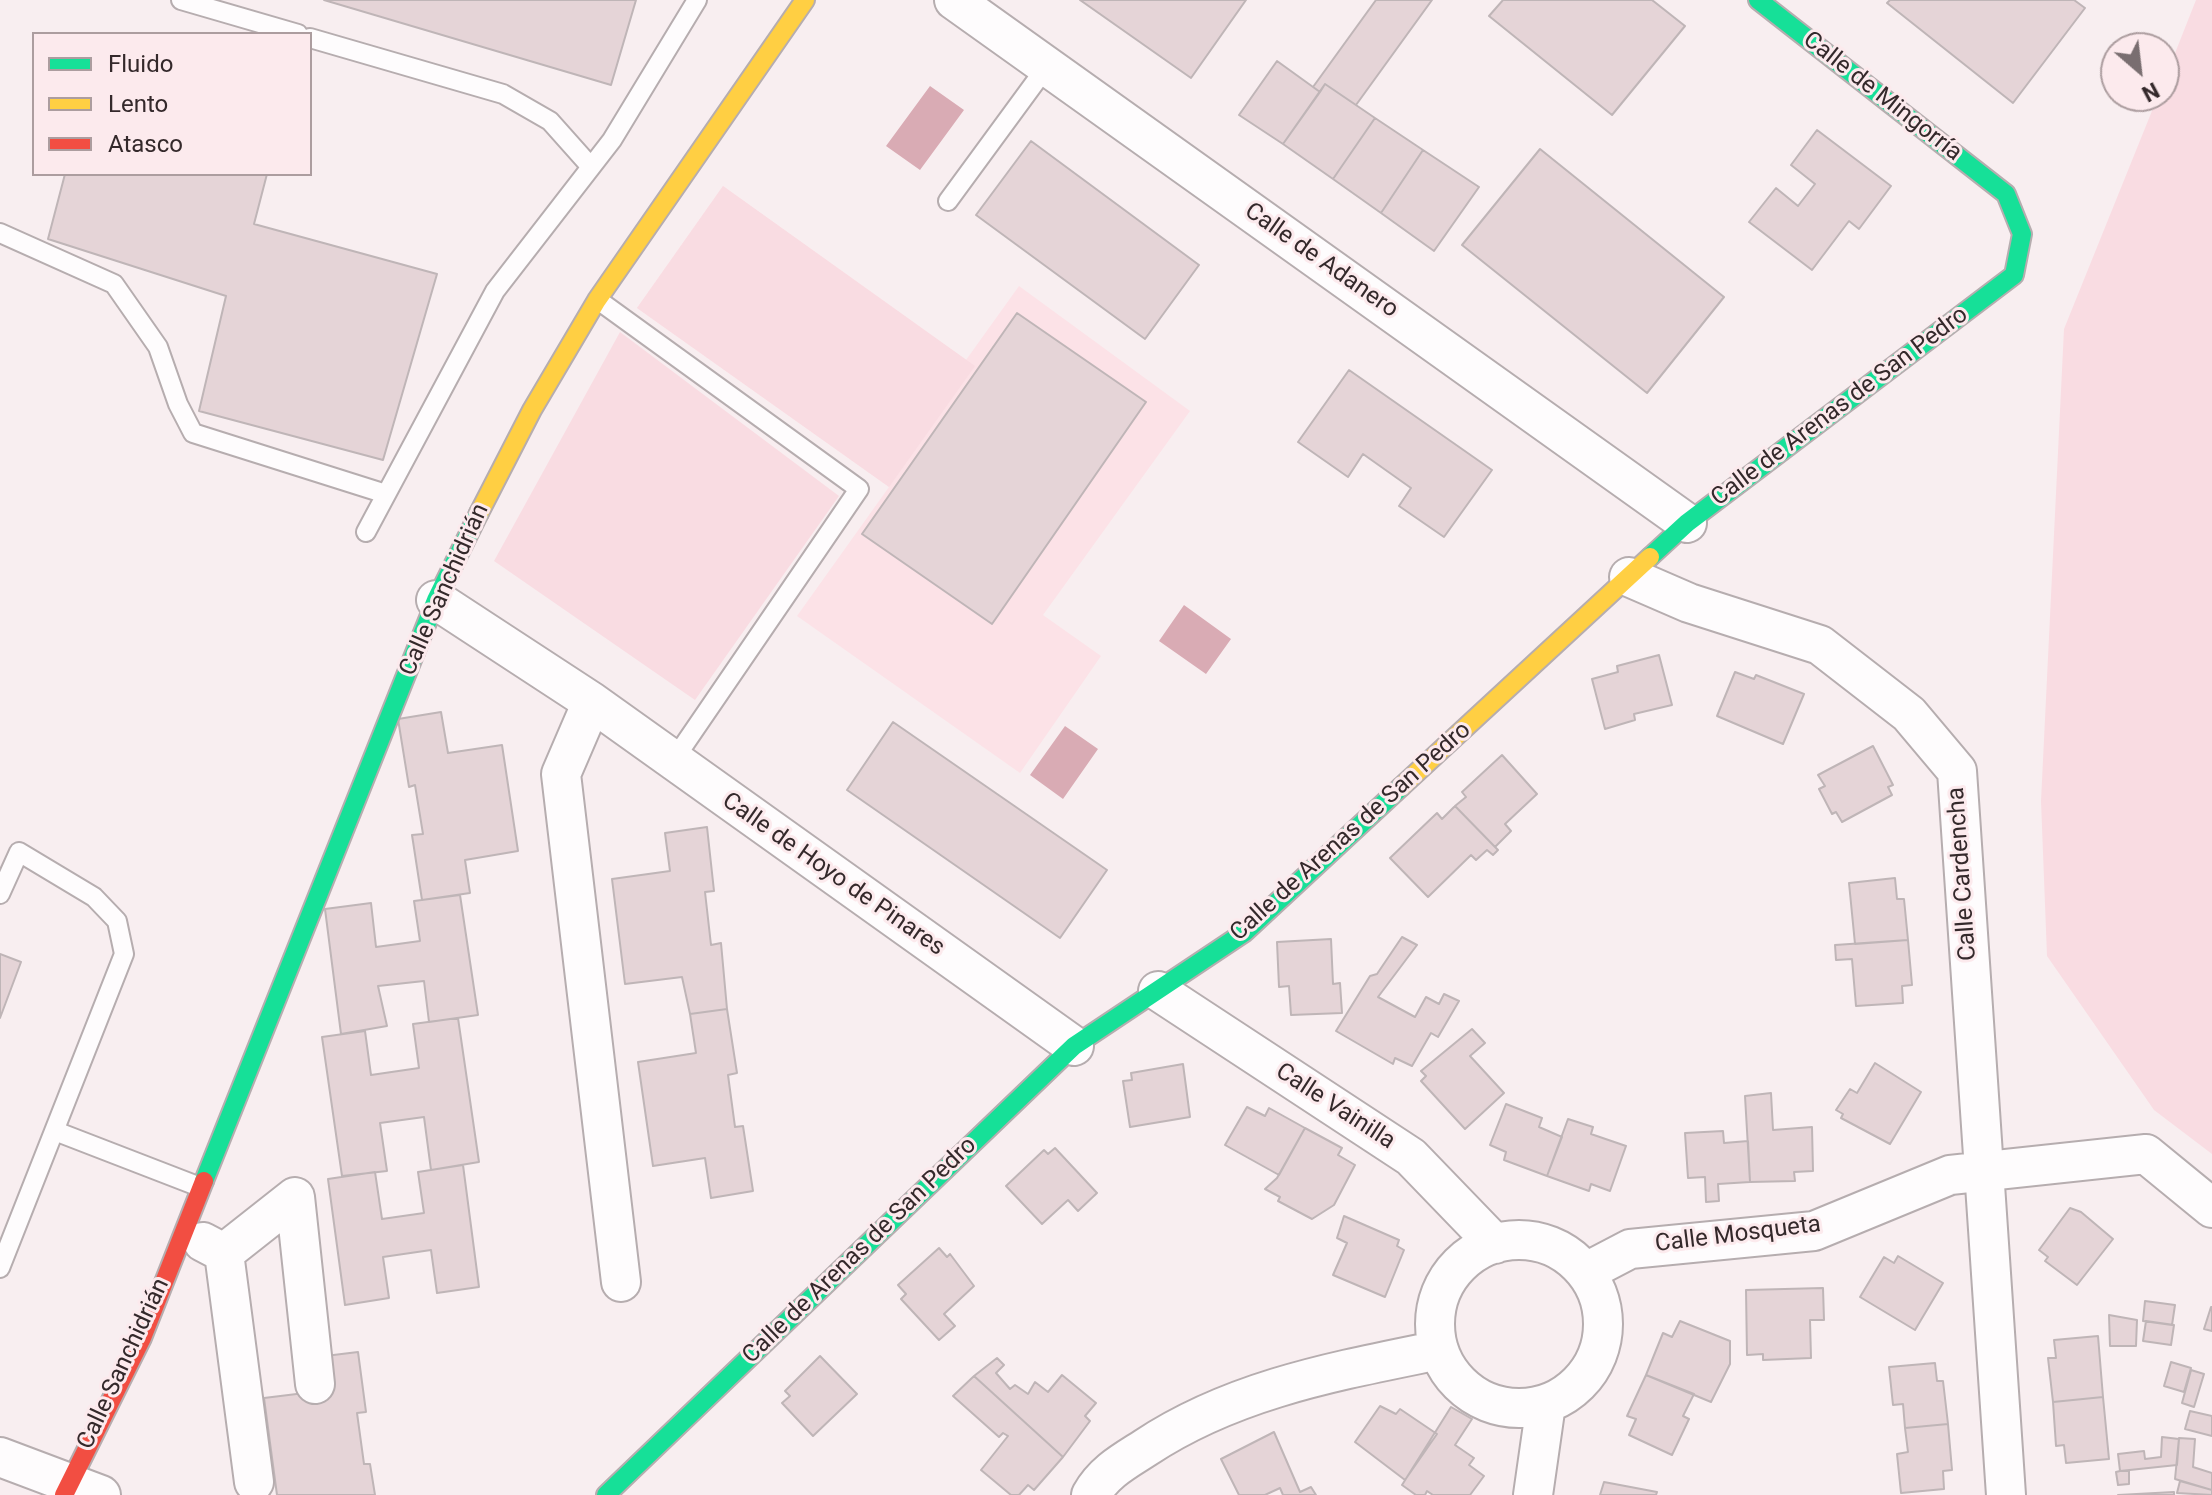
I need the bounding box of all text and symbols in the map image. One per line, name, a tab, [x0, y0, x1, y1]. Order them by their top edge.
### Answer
street label: Calle de Mingorría	[1797, 26, 1967, 168]
legend	[32, 32, 312, 176]
north arrow	[2100, 32, 2180, 112]
text: Fluido	[108, 50, 173, 78]
text: N	[2138, 77, 2163, 107]
text: Lento	[108, 90, 168, 118]
text: Atasco	[108, 130, 183, 158]
street label: Calle de Adanero	[1239, 197, 1403, 325]
street label: Calle de Arenas de San Pedro	[1706, 301, 1974, 513]
street label: Calle Sanchidrián	[394, 500, 496, 680]
street label: Calle de Arenas de San Pedro	[1225, 716, 1477, 948]
street label: Calle Cardencha	[1943, 786, 1983, 962]
street label: Calle de Hoyo de Pinares	[716, 787, 950, 963]
street label: Calle Vainilla	[1270, 1058, 1400, 1156]
street label: Calle de Arenas de San Pedro	[737, 1132, 983, 1370]
street label: Calle Mosqueta	[1654, 1211, 1822, 1259]
street label: Calle Sanchidrián	[72, 1274, 176, 1454]

